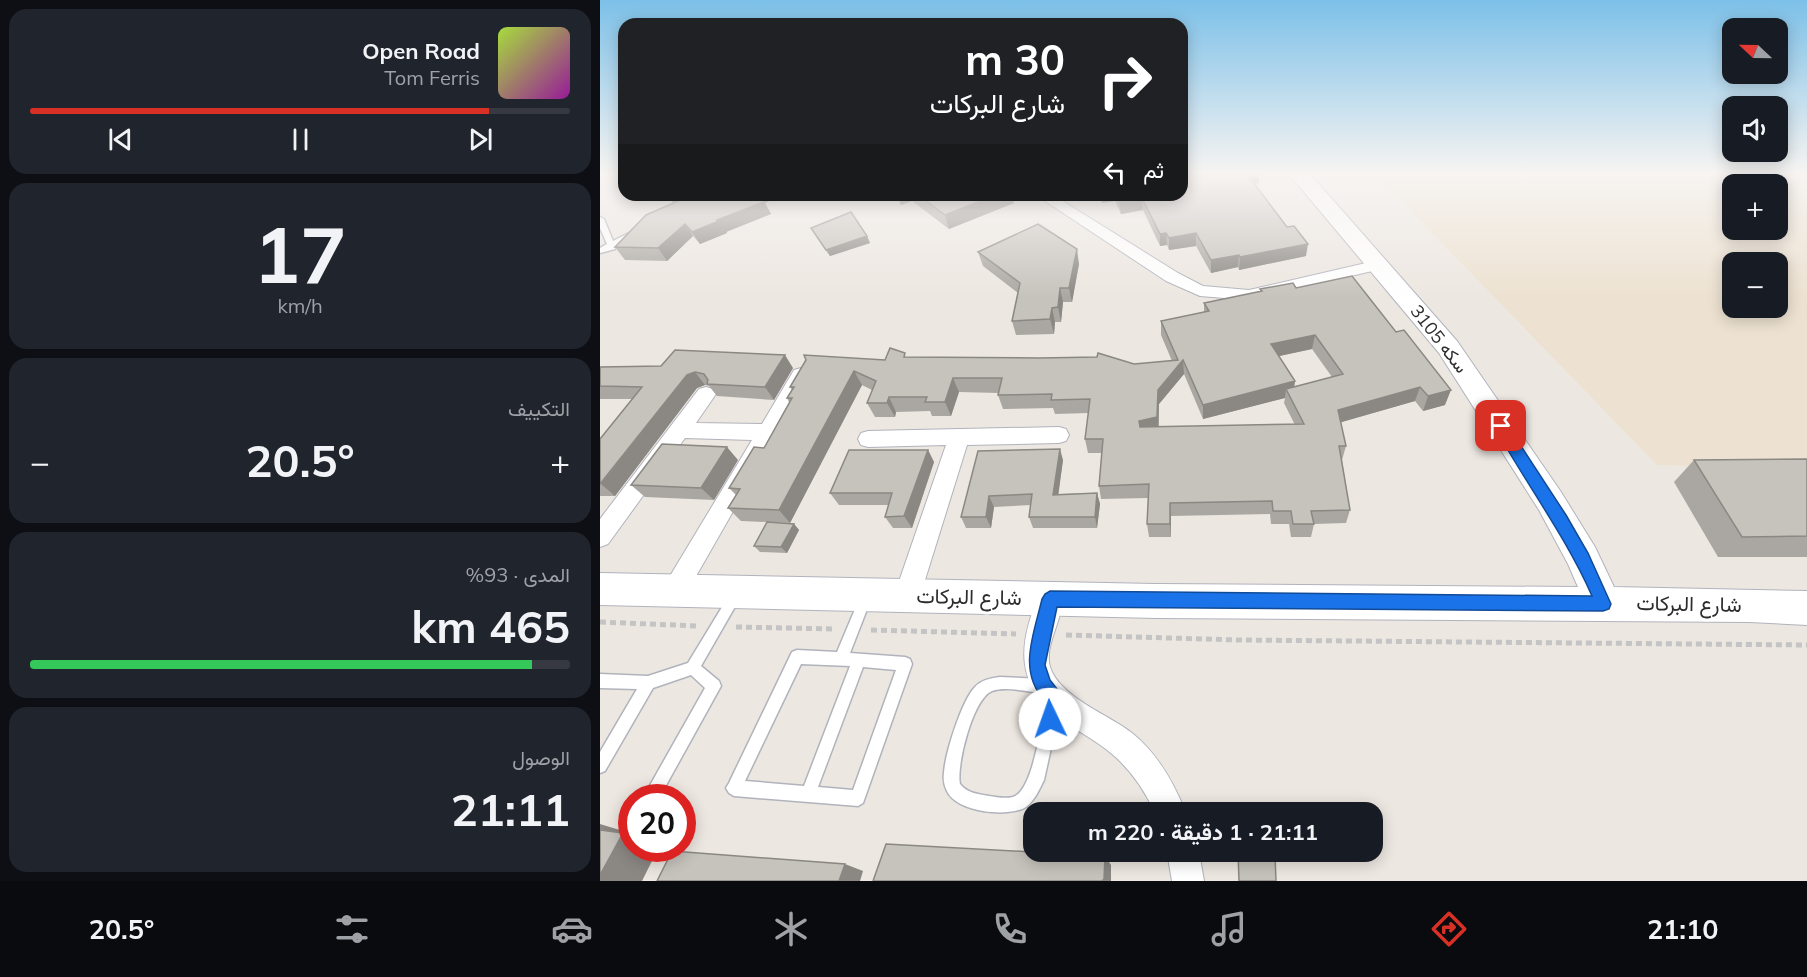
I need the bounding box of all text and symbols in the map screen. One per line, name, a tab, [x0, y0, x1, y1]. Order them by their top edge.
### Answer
north arrow	[1722, 18, 1788, 84]
map controls	[1722, 18, 1788, 318]
text: 30 m	[965, 33, 1065, 86]
text: Open Road	[362, 37, 480, 65]
icon: right	[1086, 42, 1164, 120]
text: Tom Ferris	[384, 65, 480, 90]
text: شارع البركات	[930, 86, 1065, 120]
button: sound	[1722, 96, 1788, 162]
icon: previous	[104, 123, 137, 156]
icon: pause	[284, 123, 317, 156]
icon: next	[464, 123, 497, 156]
icon: left	[1098, 156, 1131, 189]
text: ثم	[1143, 156, 1164, 184]
button: +	[1722, 174, 1788, 240]
text: 17	[253, 205, 347, 303]
button: −	[1722, 252, 1788, 318]
text: km/h	[277, 293, 323, 318]
street label: سكه 3105	[1406, 300, 1473, 378]
text: التكييف	[508, 396, 570, 421]
pin	[1475, 400, 1526, 451]
icon: arrive	[1484, 409, 1517, 442]
text: 20.5°	[245, 432, 355, 488]
text: −	[30, 441, 50, 482]
text: +	[550, 441, 570, 482]
text: المدى · 93%	[466, 562, 570, 587]
street label: شارع البركات	[916, 582, 1022, 612]
street label: شارع البركات	[1636, 589, 1742, 619]
text: 465 km	[411, 598, 570, 654]
position arrow	[1018, 687, 1082, 751]
text: الوصول	[512, 745, 570, 770]
text: 21:11	[451, 781, 570, 837]
speed limit sign: 20	[618, 784, 696, 862]
text: 21:11 · 1 دقيقة · 220 m	[1088, 818, 1318, 846]
icon: filters	[331, 908, 373, 950]
icon: car	[551, 908, 593, 950]
icon: climate	[770, 908, 812, 950]
icon: phone	[989, 908, 1031, 950]
icon: music	[1208, 908, 1250, 950]
icon: directions	[1428, 908, 1470, 950]
text: 20.5°	[89, 912, 154, 946]
text: 21:10	[1647, 912, 1718, 946]

